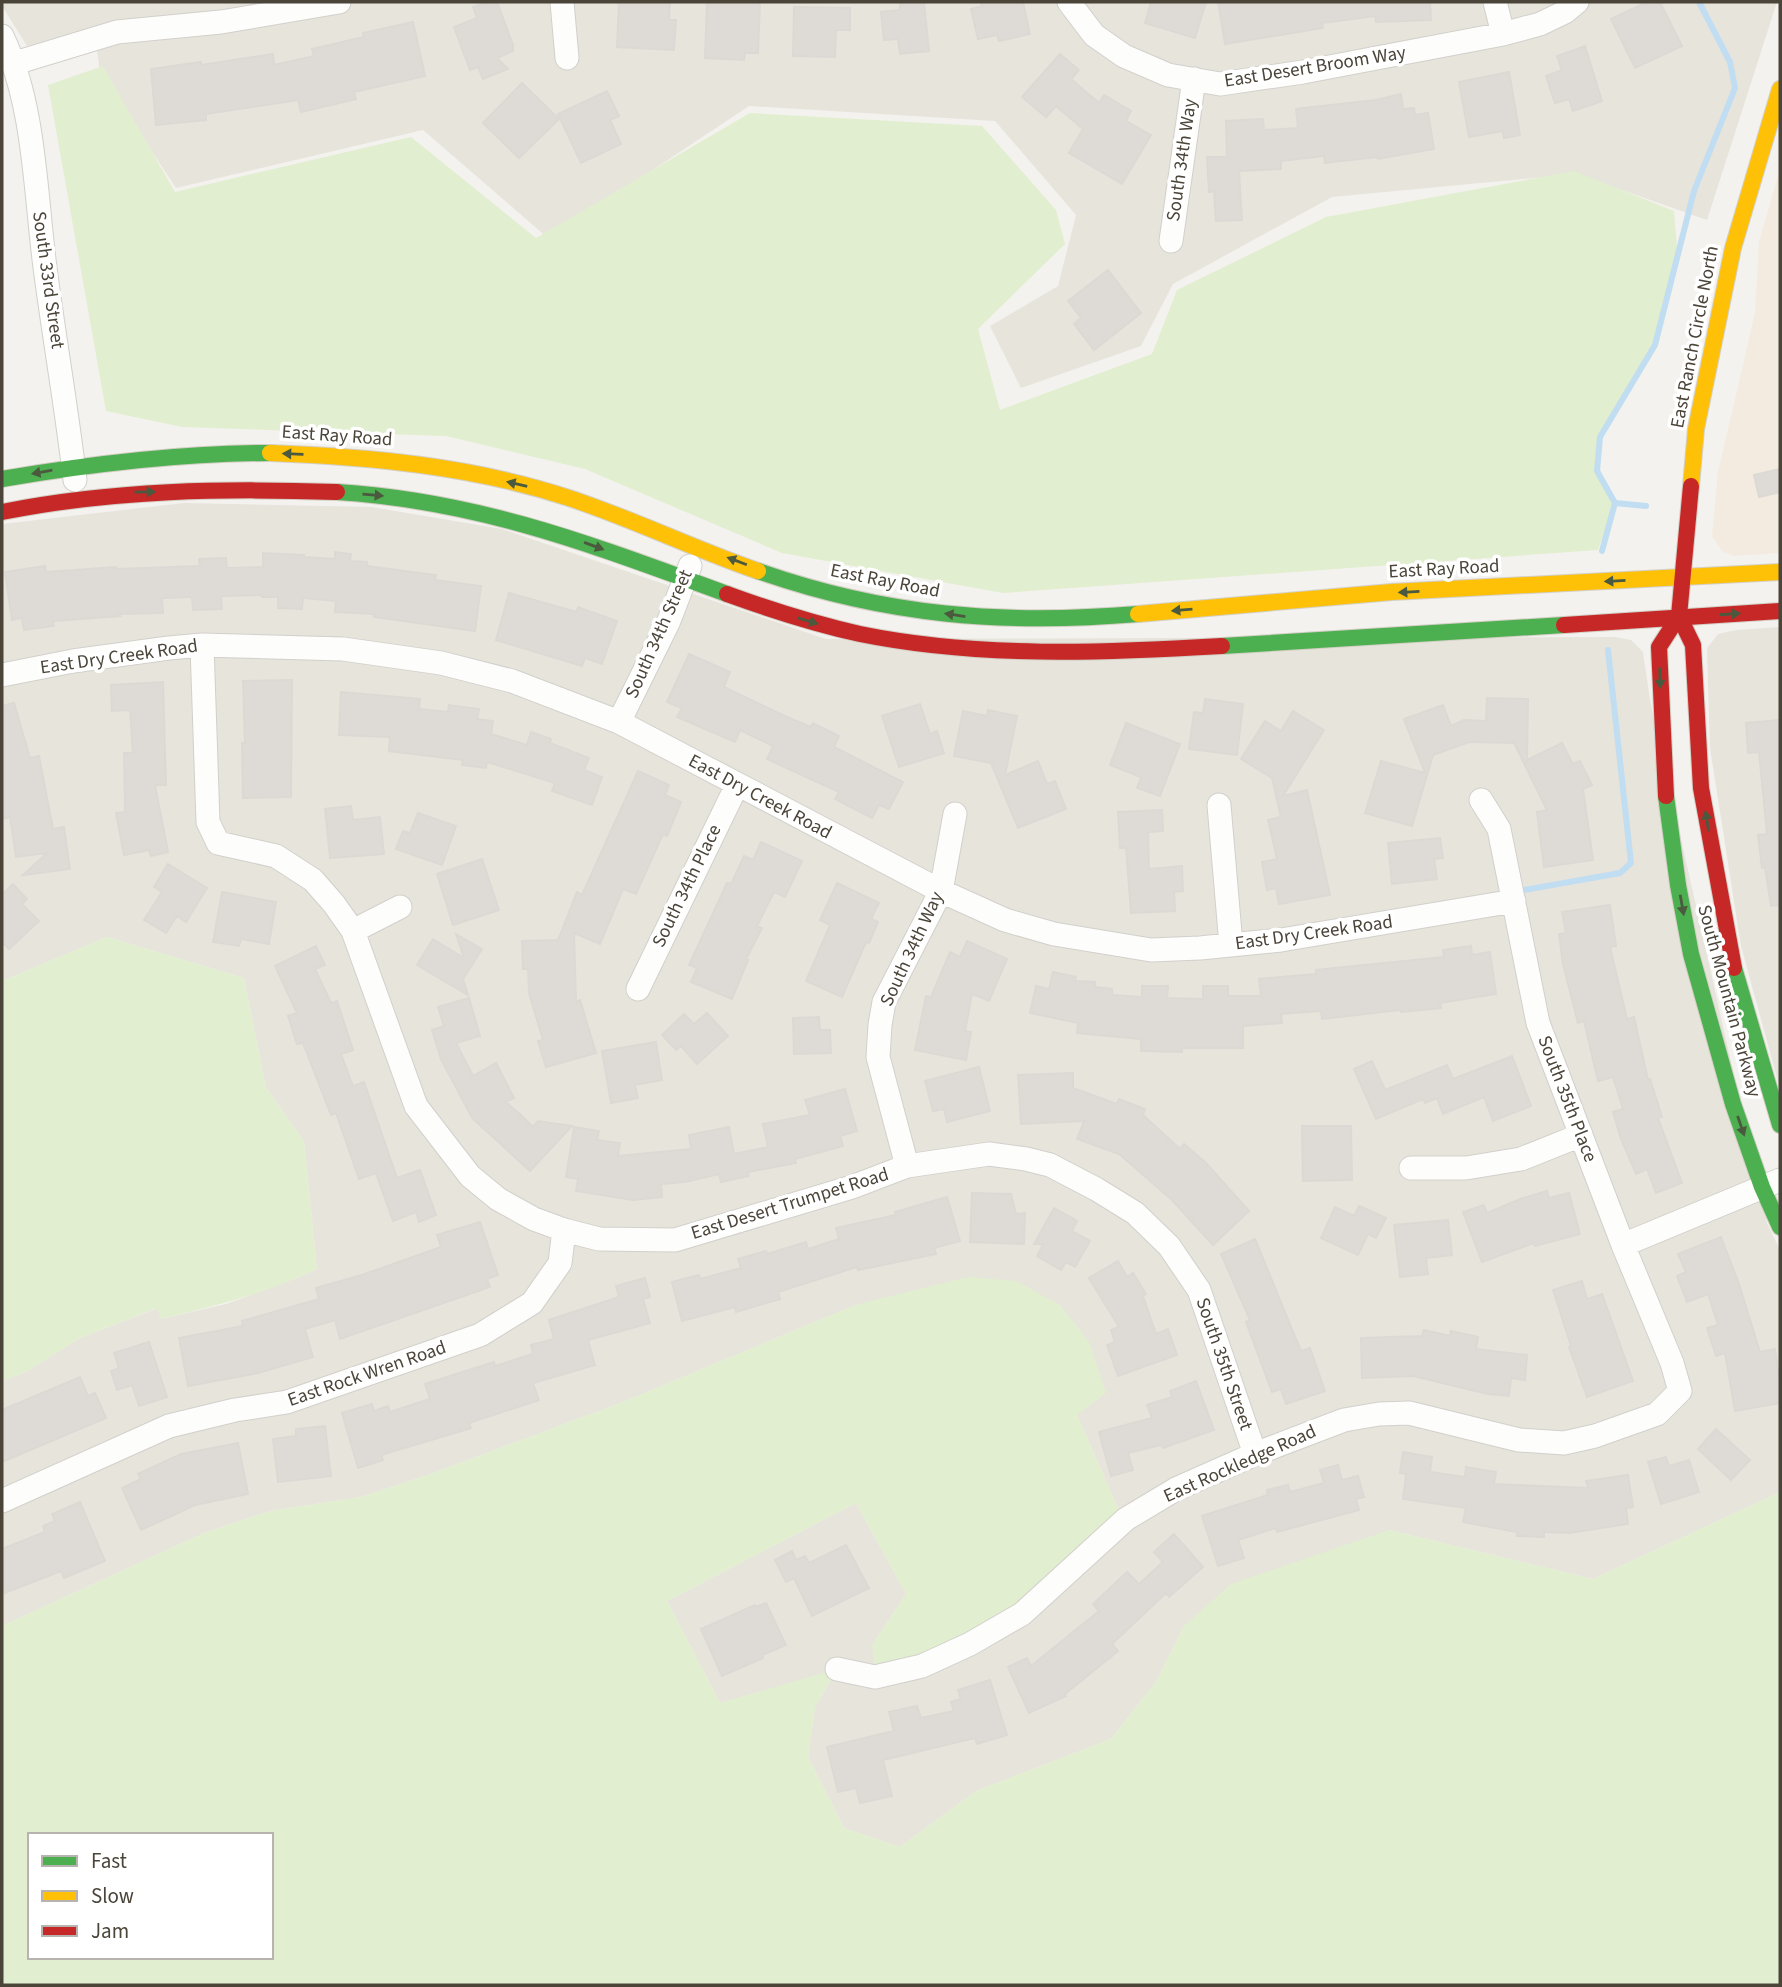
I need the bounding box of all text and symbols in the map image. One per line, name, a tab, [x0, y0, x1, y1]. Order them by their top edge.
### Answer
street label: East Desert Broom Way	[1222, 39, 1408, 95]
street label: South 34th Way	[1160, 97, 1204, 223]
street label: South 33rd Street	[25, 210, 71, 351]
street label: East Ranch Circle North	[1664, 243, 1726, 431]
street label: East Ray Road	[281, 419, 393, 453]
one-way arrow	[281, 448, 303, 459]
one-way arrow	[31, 467, 53, 478]
one-way arrow	[506, 478, 528, 489]
one-way arrow	[135, 487, 157, 498]
one-way arrow	[362, 490, 384, 501]
one-way arrow	[583, 541, 604, 552]
street label: East Ray Road	[1388, 553, 1500, 585]
one-way arrow	[726, 556, 747, 567]
street label: East Ray Road	[828, 557, 942, 605]
street label: South 34th Street	[619, 565, 700, 703]
one-way arrow	[1604, 576, 1626, 587]
one-way arrow	[1398, 587, 1420, 598]
one-way arrow	[1171, 605, 1193, 616]
one-way arrow	[1719, 608, 1741, 619]
one-way arrow	[944, 609, 966, 620]
one-way arrow	[798, 617, 819, 627]
street label: East Dry Creek Road	[38, 633, 200, 681]
one-way arrow	[1654, 668, 1666, 690]
street label: East Dry Creek Road	[684, 748, 836, 846]
one-way arrow	[1701, 810, 1712, 832]
street label: South 34th Place	[646, 820, 728, 952]
street label: South 34th Way	[874, 887, 950, 1011]
one-way arrow	[1676, 894, 1687, 916]
street label: South Mountain Parkway	[1690, 902, 1768, 1100]
street label: East Dry Creek Road	[1233, 909, 1395, 957]
street label: South 35th Place	[1530, 1032, 1604, 1166]
one-way arrow	[1736, 1116, 1747, 1137]
street label: East Desert Trumpet Road	[688, 1161, 892, 1247]
street label: South 35th Street	[1189, 1294, 1259, 1434]
street label: East Rock Wren Road	[284, 1334, 450, 1414]
street label: East Rockledge Road	[1159, 1418, 1321, 1510]
legend	[28, 1833, 273, 1959]
text: Fast	[91, 1846, 127, 1876]
text: Slow	[91, 1881, 134, 1911]
text: Jam	[91, 1916, 129, 1946]

